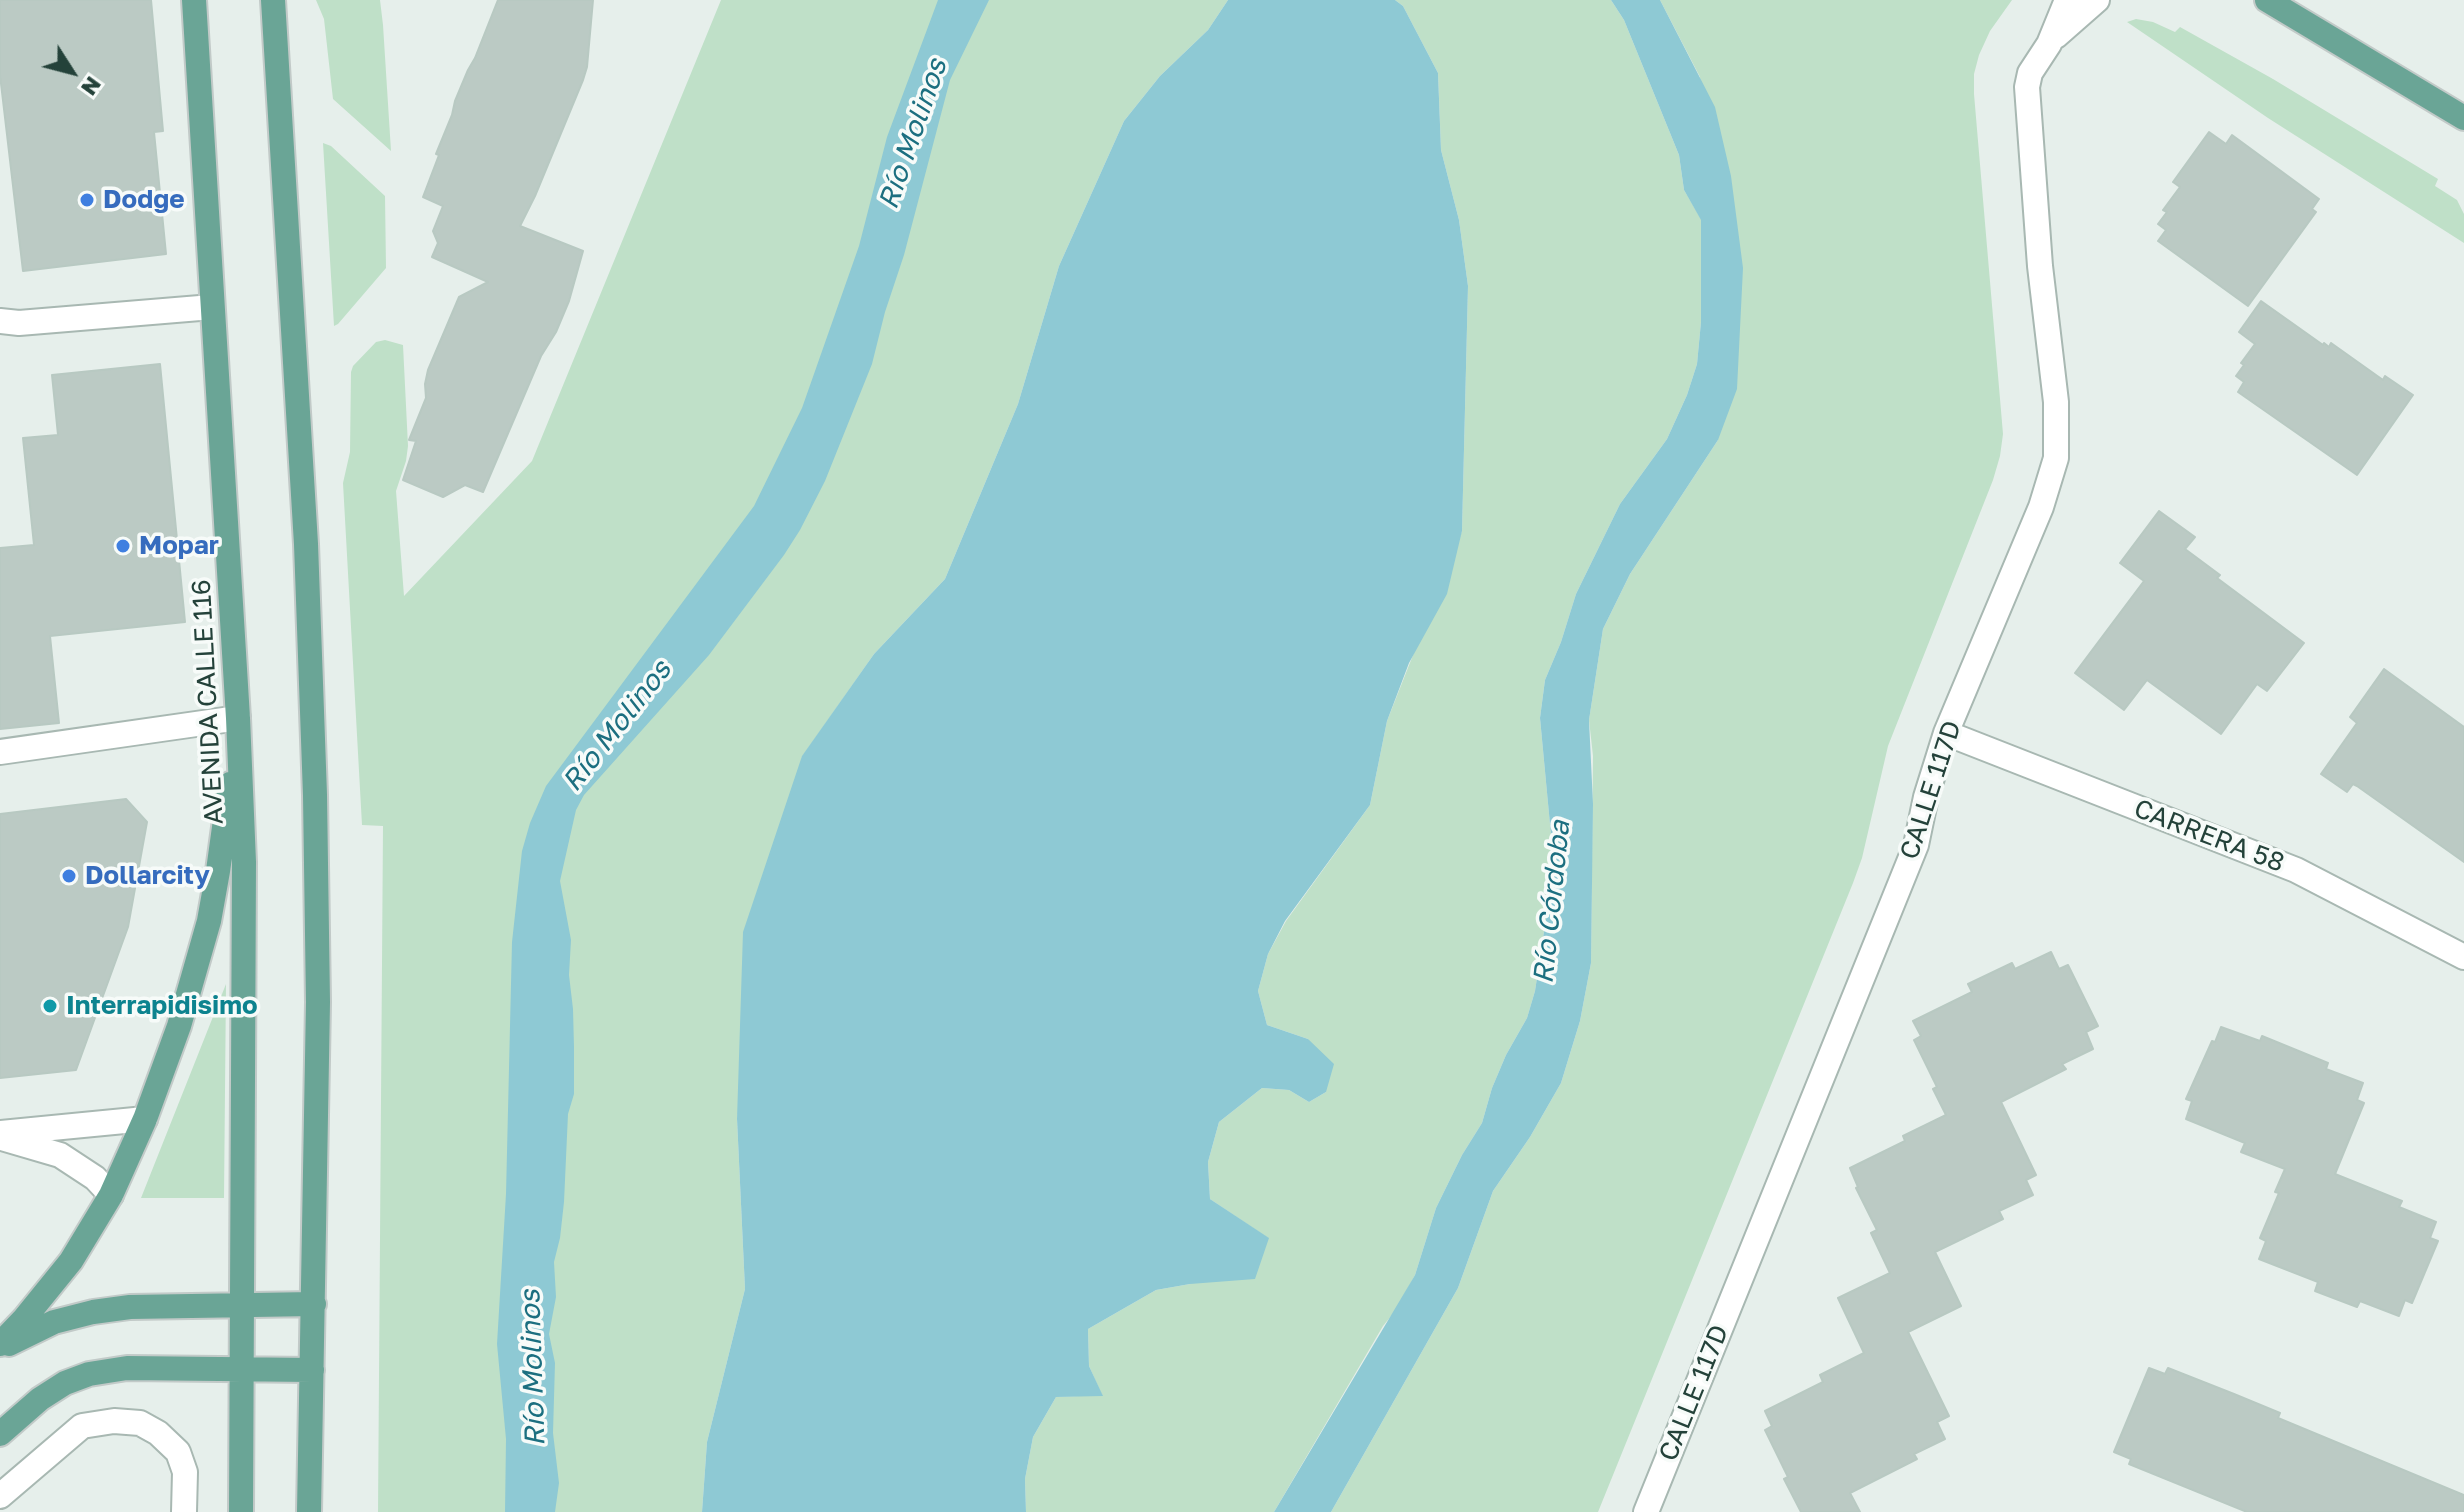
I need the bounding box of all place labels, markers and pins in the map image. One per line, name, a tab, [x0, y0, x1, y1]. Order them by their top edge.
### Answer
place label: Dodge	[103, 184, 185, 216]
marker: Dodge	[78, 191, 96, 209]
place label: Mopar	[139, 530, 219, 562]
marker: Mopar	[114, 537, 132, 555]
place label: Dollarcity	[85, 860, 210, 892]
marker: Dollarcity	[60, 867, 78, 885]
place label: Interrapidisimo	[66, 990, 258, 1022]
marker: Interrapidisimo	[41, 997, 59, 1015]

